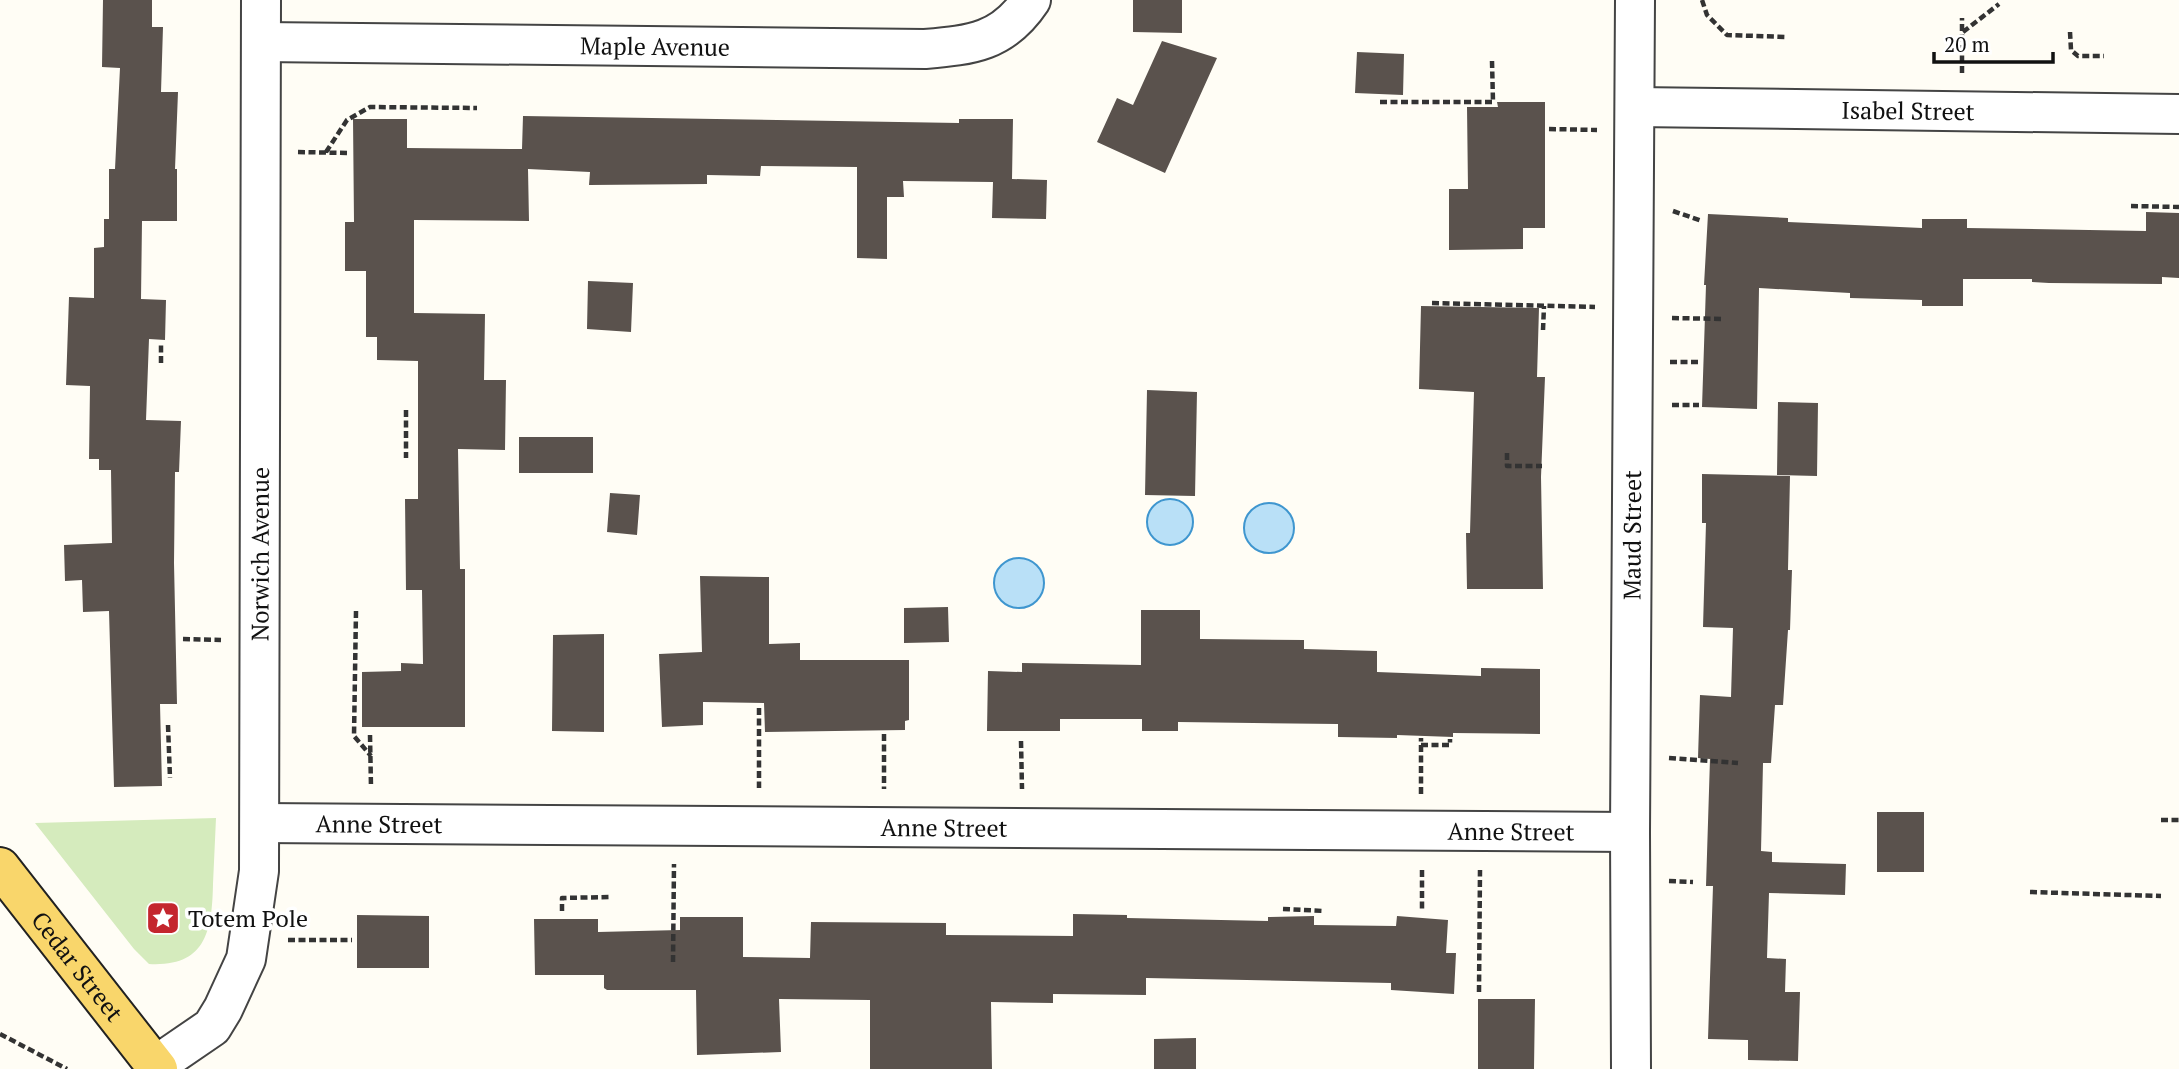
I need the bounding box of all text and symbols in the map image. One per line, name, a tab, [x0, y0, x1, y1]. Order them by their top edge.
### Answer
scale bar	[1934, 21, 2053, 65]
street label: Maple Avenue	[580, 29, 730, 63]
text: 20 m	[1944, 30, 1990, 58]
street label: Isabel Street	[1841, 94, 1975, 127]
street label: Norwich Avenue	[244, 467, 276, 641]
street label: Maud Street	[1615, 470, 1648, 600]
street label: Anne Street	[315, 807, 443, 840]
street label: Anne Street	[880, 811, 1008, 844]
street label: Anne Street	[1447, 815, 1575, 848]
place icon: Totem Pole	[144, 899, 182, 937]
place label: Totem Pole	[188, 902, 308, 934]
street label: Cedar Street	[25, 905, 131, 1028]

